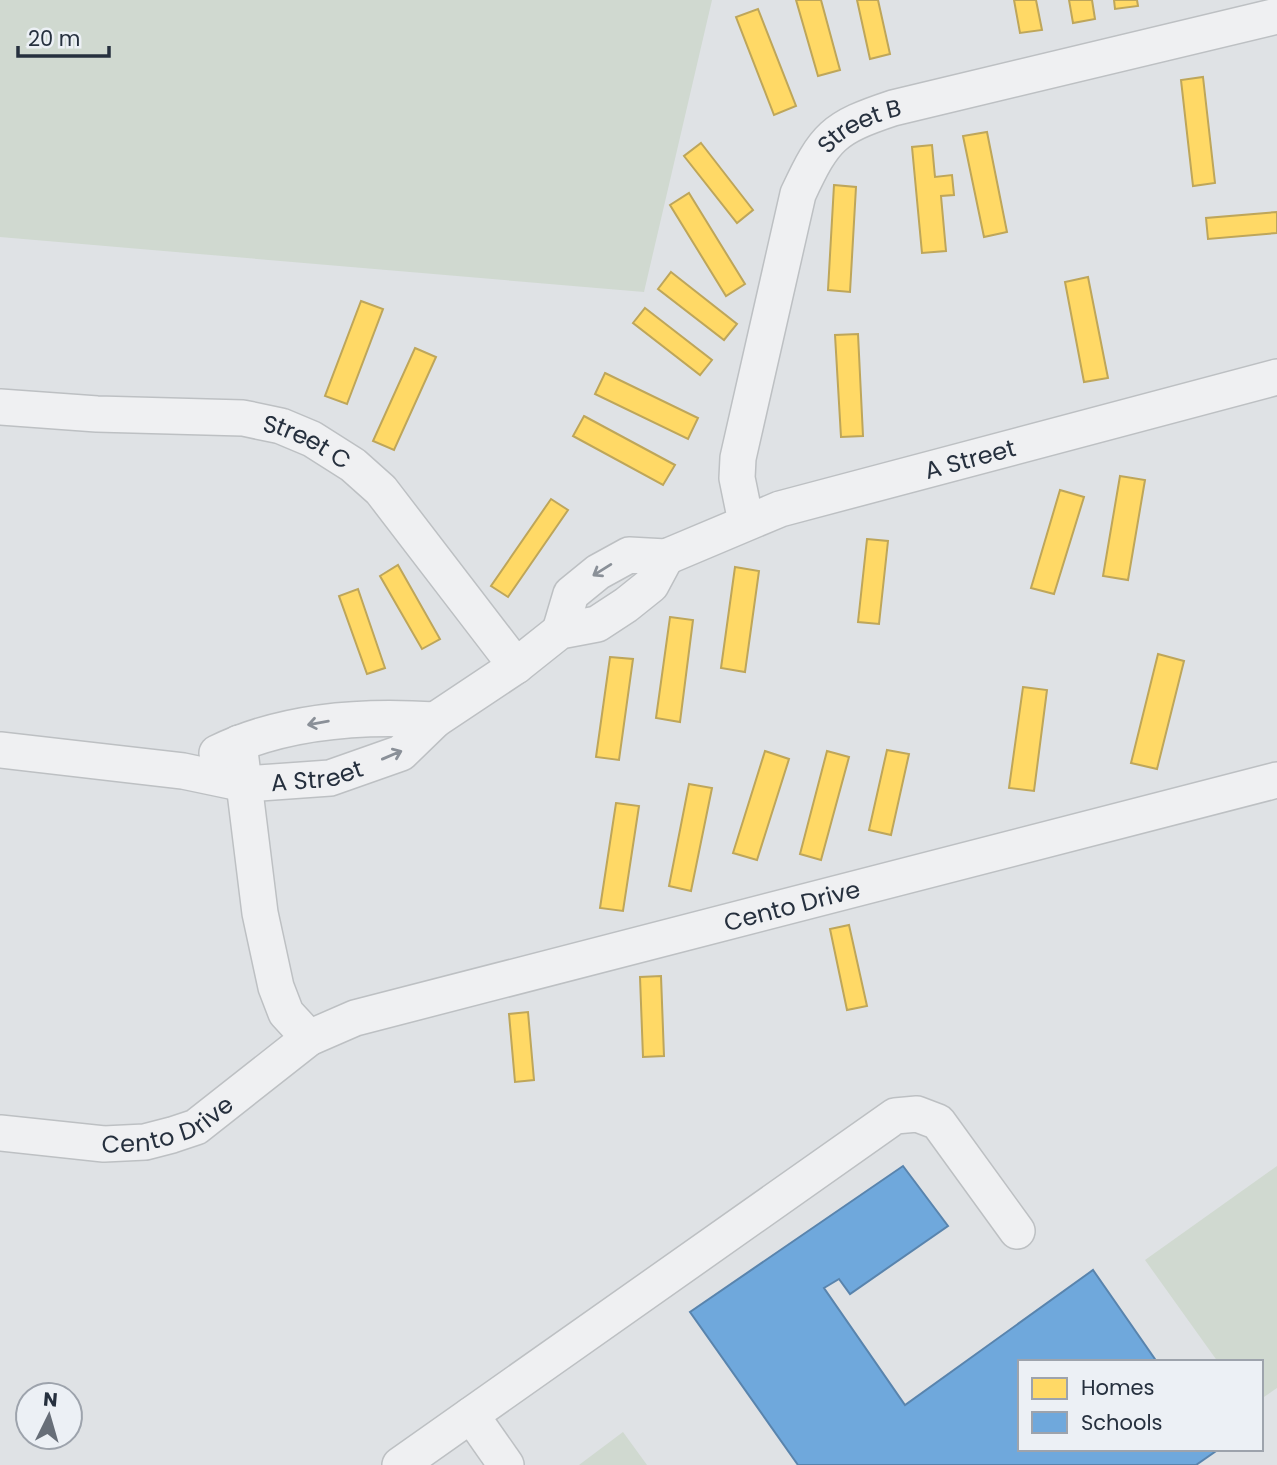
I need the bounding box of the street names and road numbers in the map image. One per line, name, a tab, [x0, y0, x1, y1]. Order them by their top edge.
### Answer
street label: Street B	[809, 90, 904, 160]
street label: Street C	[260, 406, 358, 476]
street label: A Street	[921, 431, 1019, 486]
street label: A Street	[270, 751, 367, 799]
street label: Cento Drive	[720, 872, 864, 939]
street label: Cento Drive	[101, 1087, 240, 1161]

